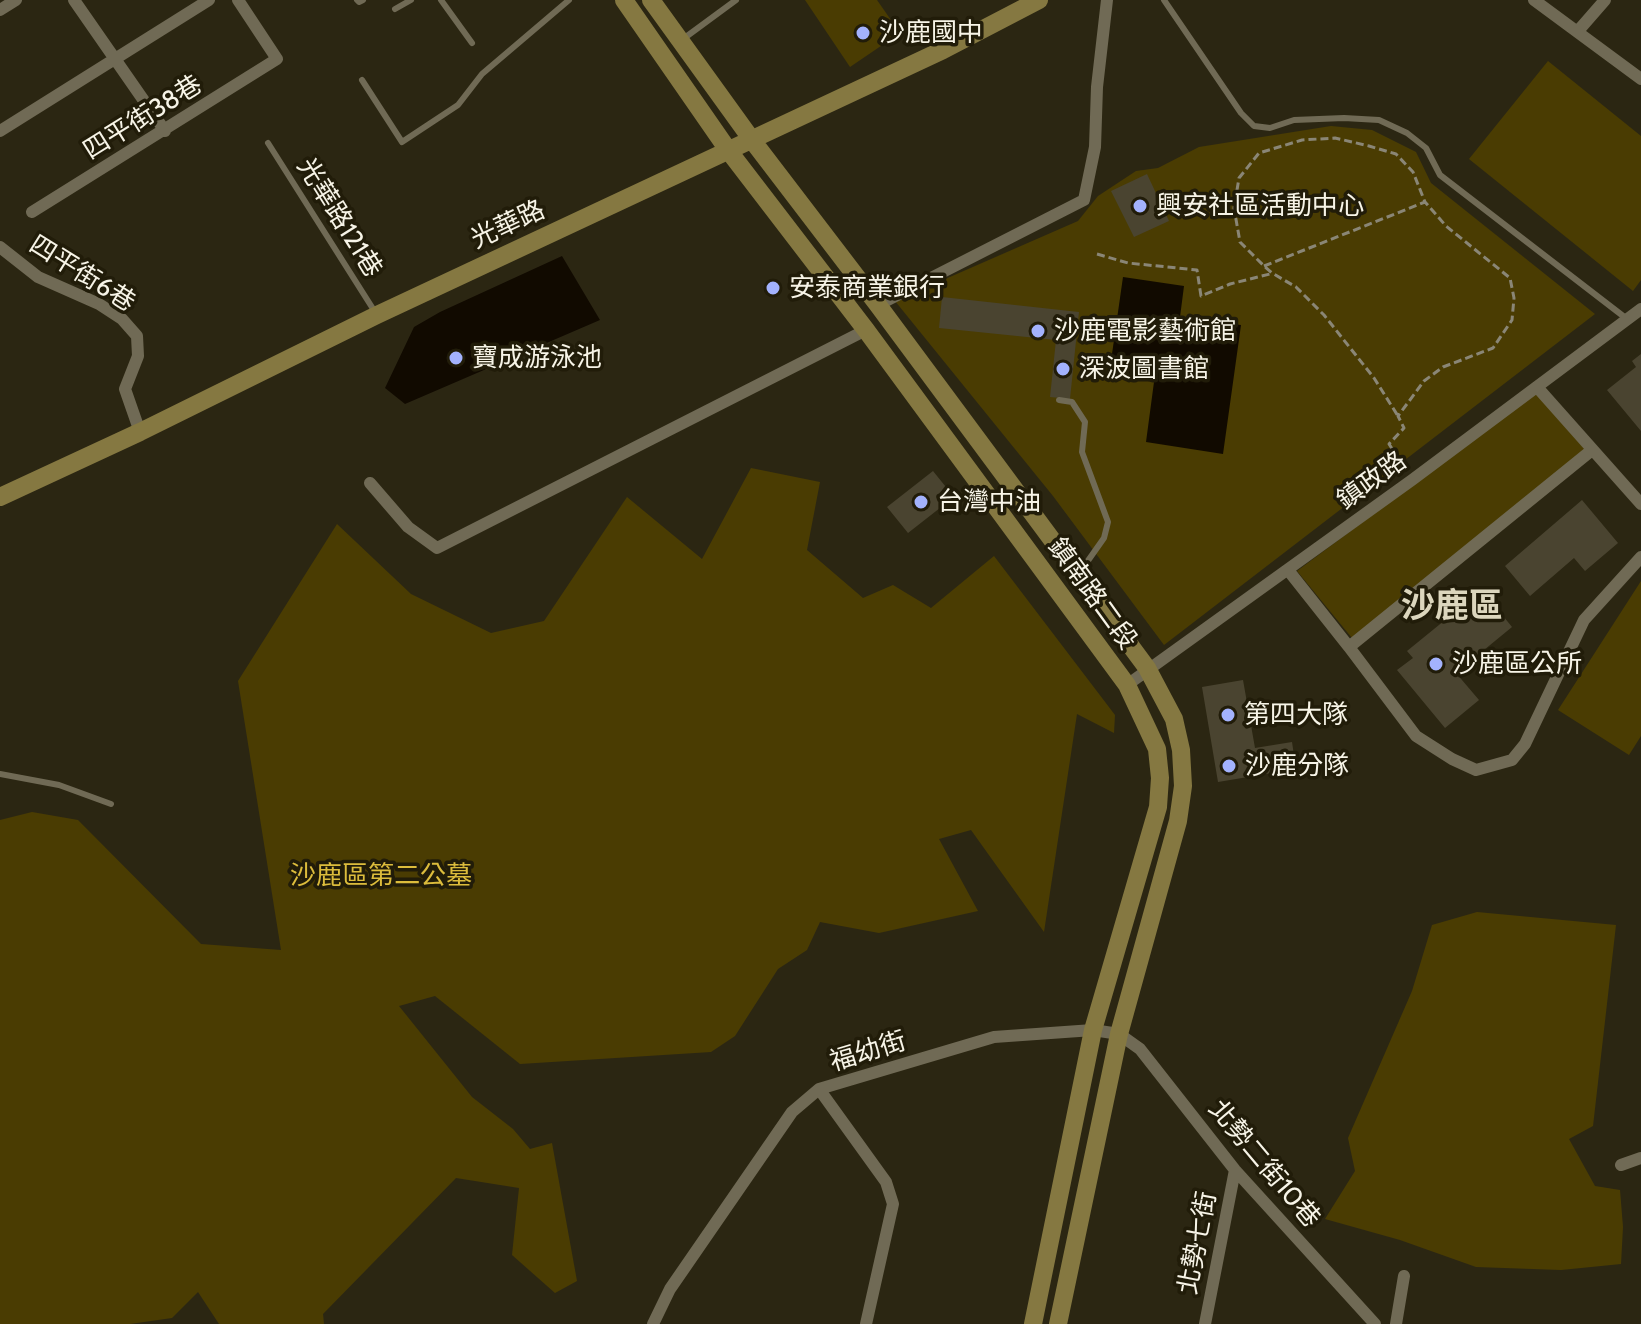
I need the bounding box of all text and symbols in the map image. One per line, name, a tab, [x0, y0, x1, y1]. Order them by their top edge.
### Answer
place label: 沙鹿國中	[879, 17, 983, 49]
marker: 沙鹿國中	[854, 24, 872, 42]
street label: 四平街38巷	[78, 69, 208, 167]
street label: 光華路121巷	[290, 153, 388, 283]
place label: 興安社區活動中心	[1156, 190, 1364, 222]
street label: 光華路	[466, 194, 550, 256]
marker: 興安社區活動中心	[1131, 197, 1149, 215]
street label: 四平街6巷	[23, 229, 141, 319]
place label: 安泰商業銀行	[789, 272, 945, 304]
marker: 安泰商業銀行	[764, 279, 782, 297]
place label: 沙鹿電影藝術館	[1054, 315, 1236, 347]
marker: 沙鹿電影藝術館	[1029, 322, 1047, 340]
place label: 寶成游泳池	[472, 342, 602, 374]
marker: 寶成游泳池	[447, 349, 465, 367]
place label: 深波圖書館	[1079, 353, 1209, 385]
marker: 深波圖書館	[1054, 360, 1072, 378]
street label: 鎮政路	[1331, 445, 1413, 517]
place label: 台灣中油	[937, 486, 1041, 518]
marker: 台灣中油	[912, 493, 930, 511]
street label: 鎮南路二段	[1041, 532, 1143, 656]
district label: 沙鹿區	[1401, 587, 1503, 627]
place label: 沙鹿區公所	[1452, 648, 1582, 680]
marker: 沙鹿區公所	[1427, 655, 1445, 673]
place label: 第四大隊	[1244, 699, 1348, 731]
marker: 第四大隊	[1219, 706, 1237, 724]
place label: 沙鹿分隊	[1245, 750, 1349, 782]
marker: 沙鹿分隊	[1220, 757, 1238, 775]
park label: 沙鹿區第二公墓	[290, 860, 472, 892]
street label: 福幼街	[826, 1026, 910, 1078]
street label: 北勢二街10巷	[1202, 1094, 1326, 1234]
street label: 北勢七街	[1173, 1189, 1223, 1297]

